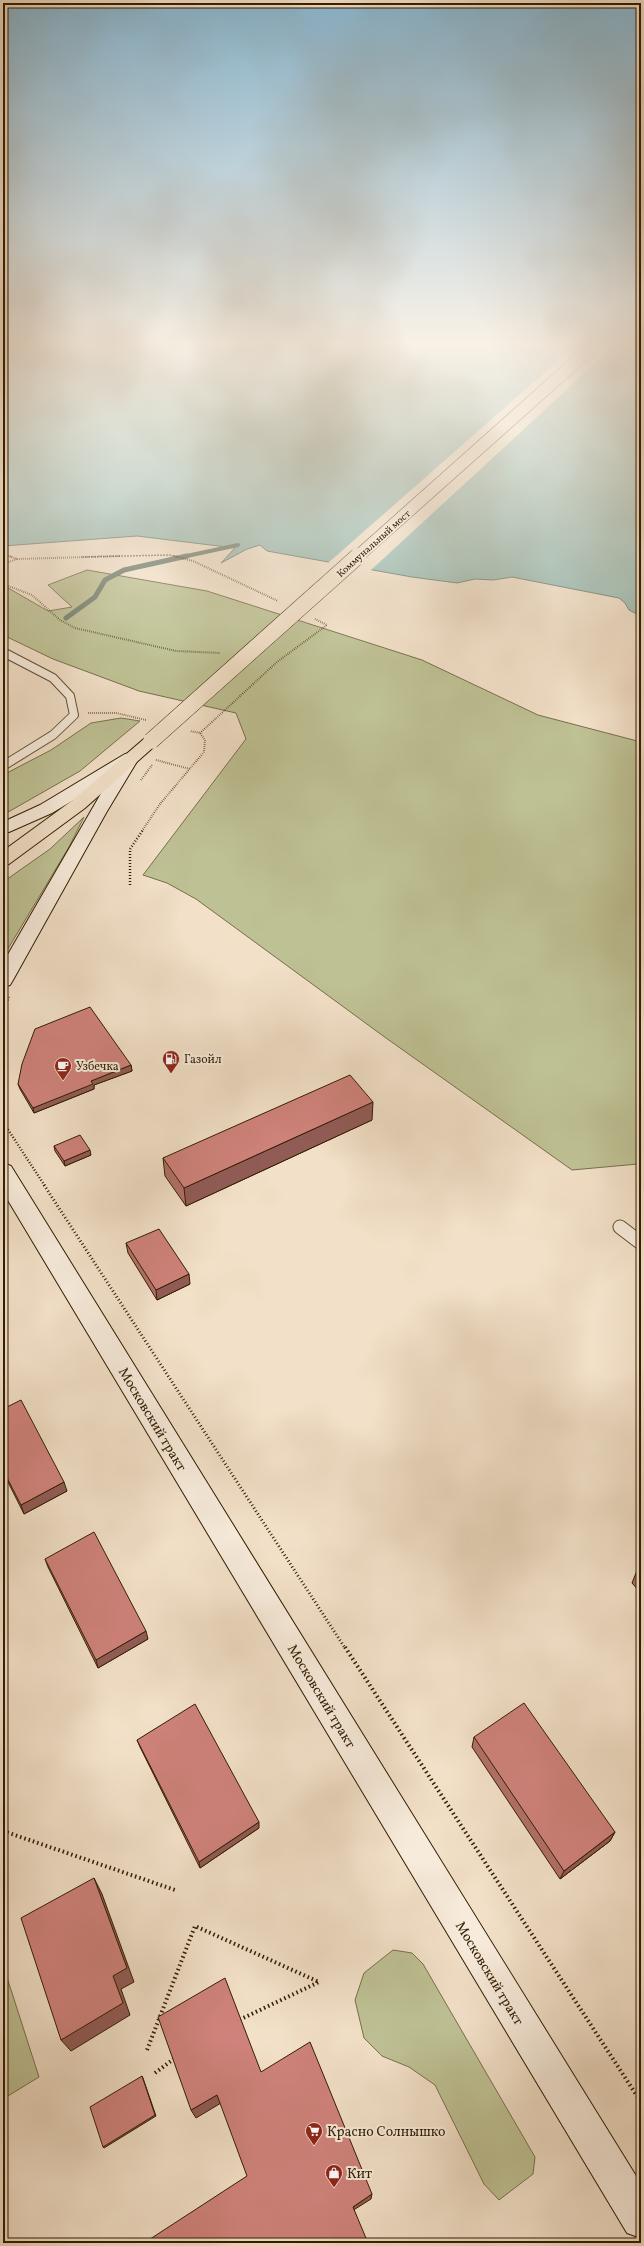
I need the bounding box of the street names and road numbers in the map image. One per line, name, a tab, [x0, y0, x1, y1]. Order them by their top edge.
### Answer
street label: Коммунальный мост	[334, 507, 414, 581]
street label: Московский тракт	[113, 1364, 190, 1475]
street label: Московский тракт	[282, 1641, 359, 1752]
street label: Московский тракт	[450, 1918, 527, 2029]

